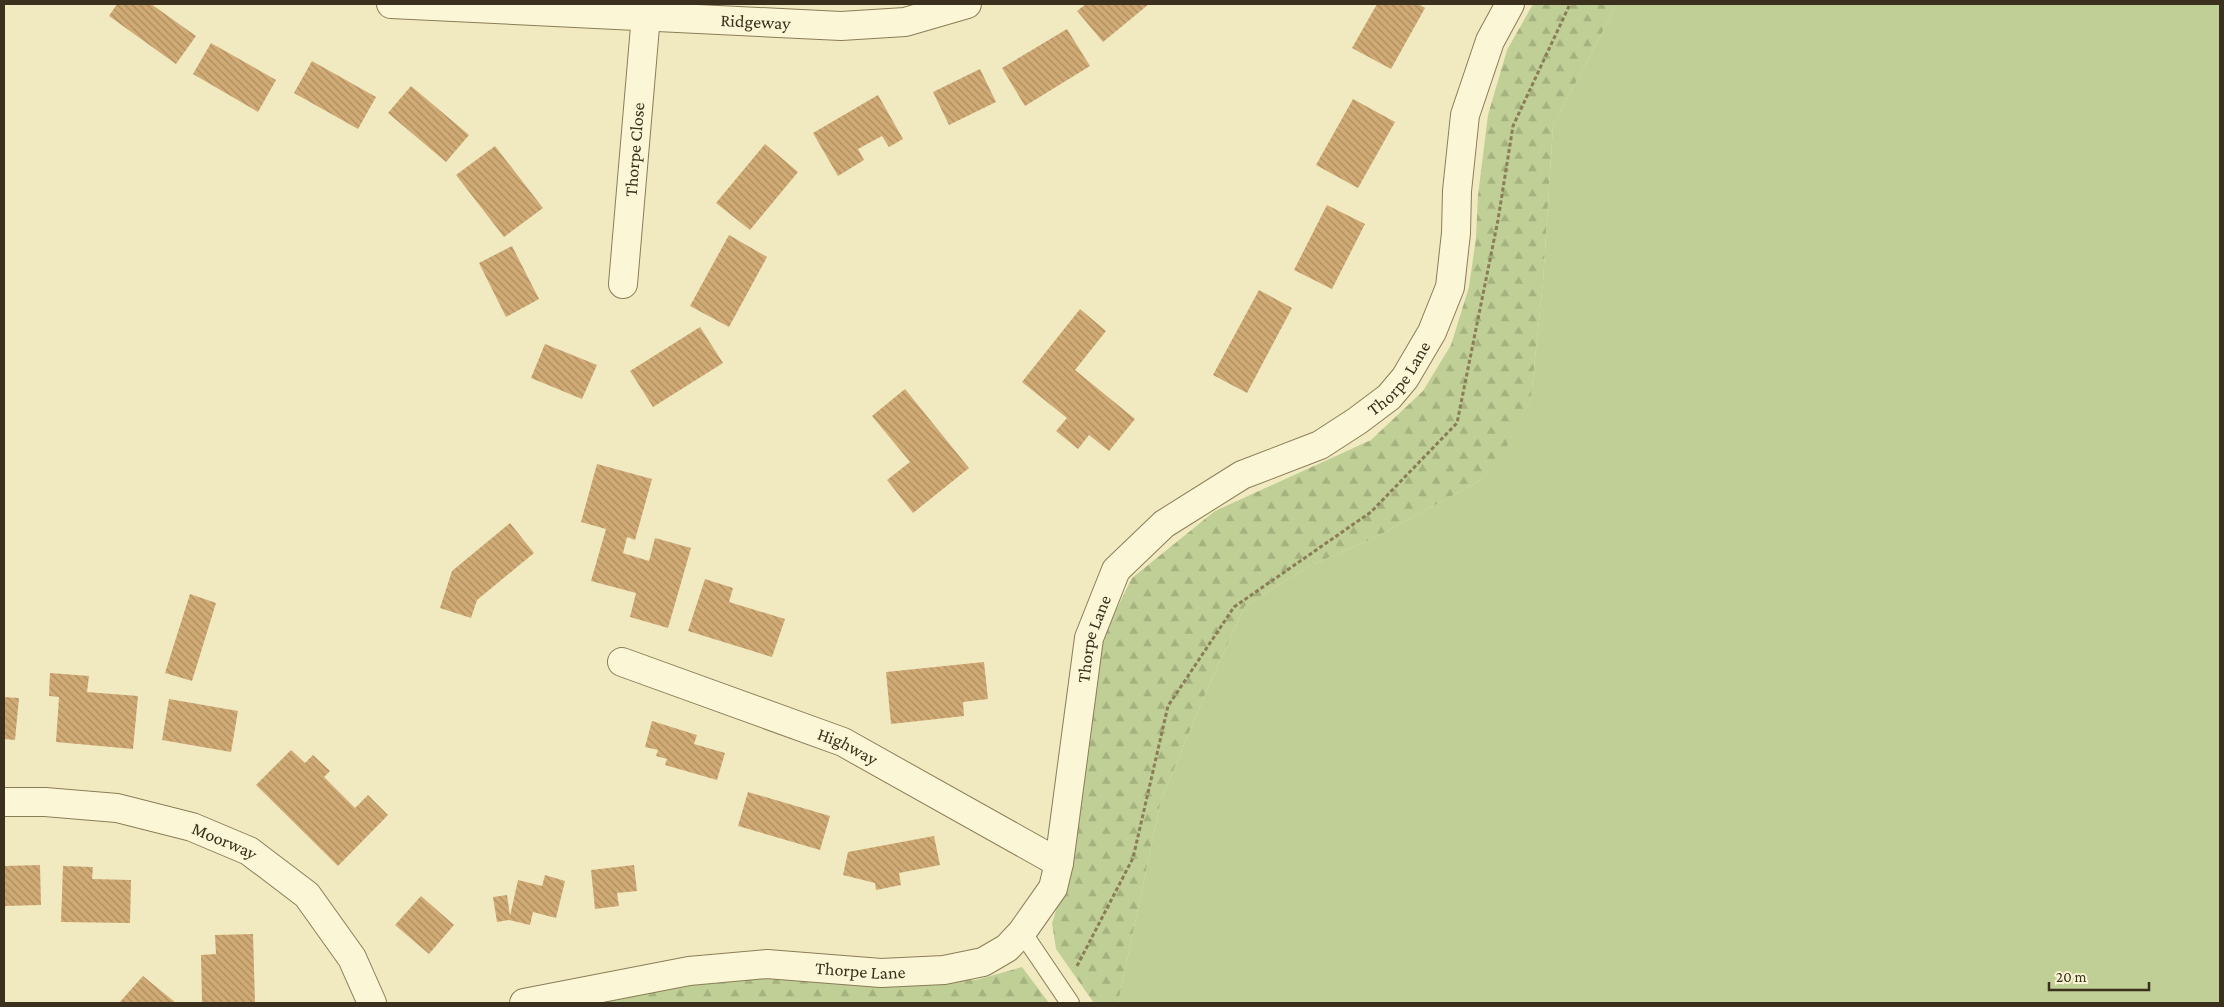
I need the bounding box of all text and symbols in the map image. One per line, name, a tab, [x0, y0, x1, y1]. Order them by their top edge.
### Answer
street label: Ridgeway	[720, 10, 792, 34]
street label: Thorpe Close	[620, 101, 649, 198]
street label: Thorpe Lane	[1363, 337, 1434, 420]
street label: Thorpe Lane	[1073, 592, 1115, 684]
street label: Highway	[815, 724, 882, 770]
street label: Moorway	[189, 818, 262, 864]
street label: Thorpe Lane	[814, 958, 906, 983]
scale bar	[2049, 960, 2149, 992]
text: 20 m	[2056, 969, 2087, 985]

